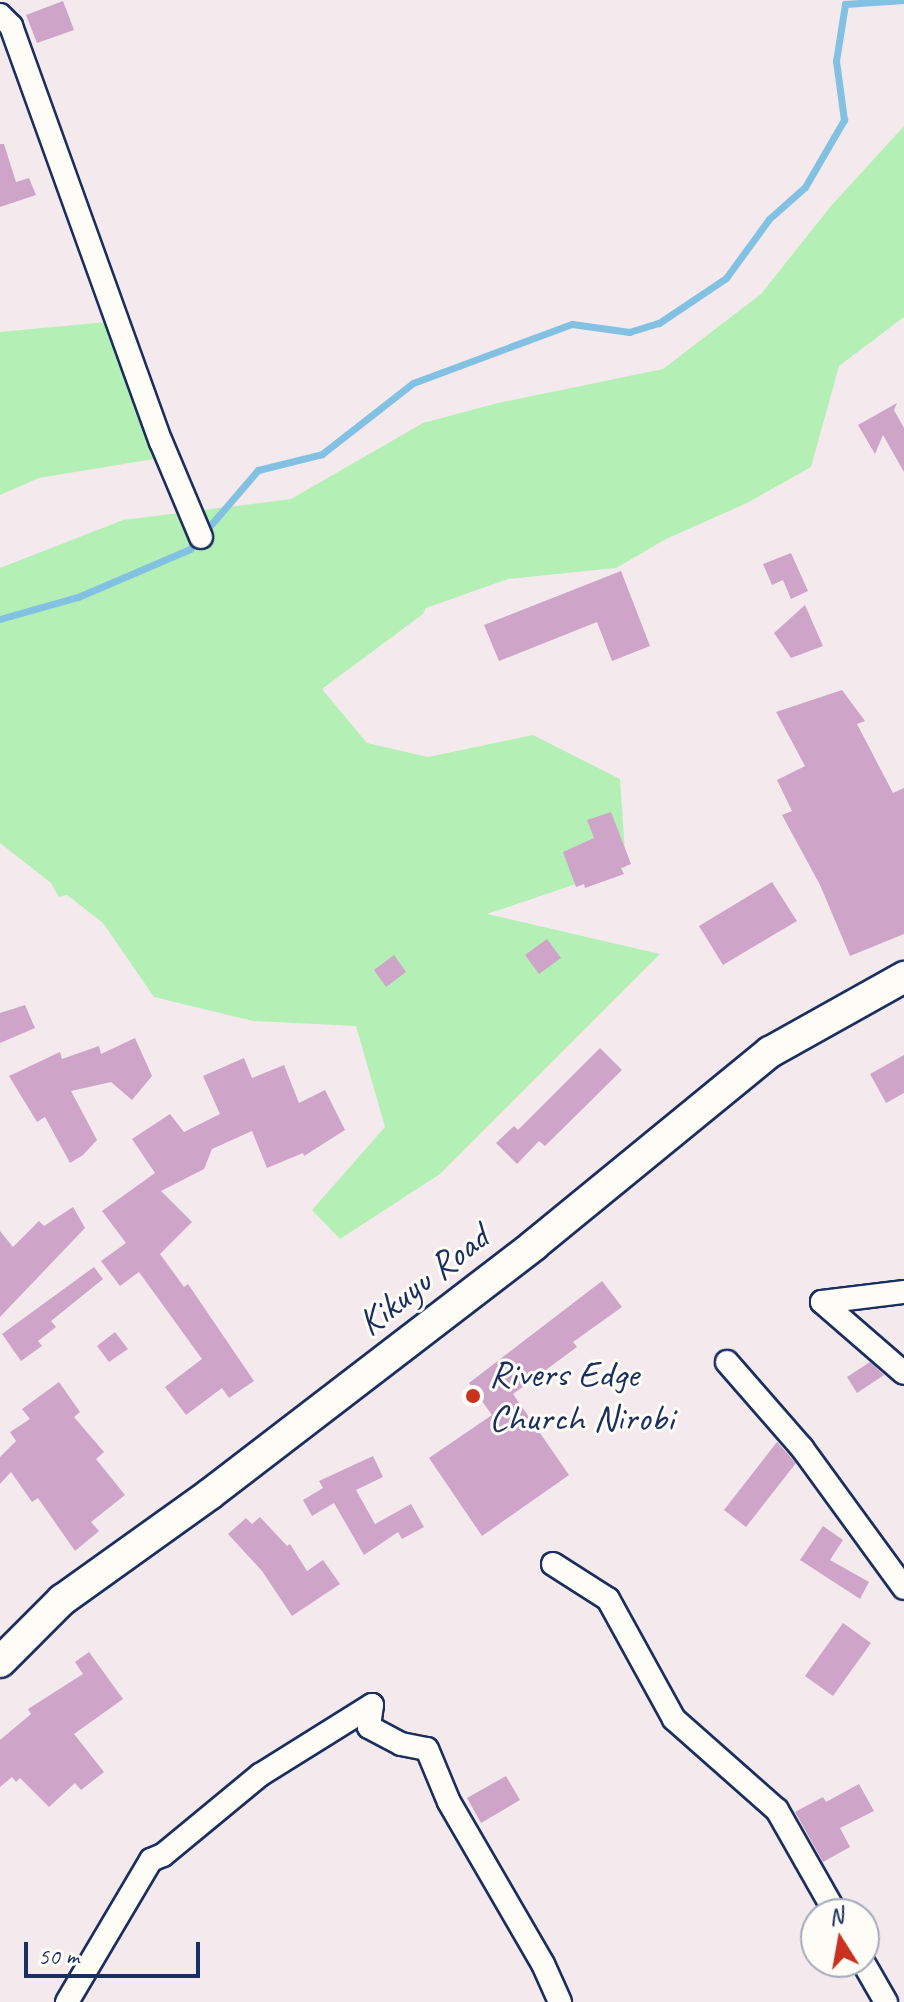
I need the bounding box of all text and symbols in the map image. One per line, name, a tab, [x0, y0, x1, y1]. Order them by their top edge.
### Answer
street label: Kikuyu Road	[348, 1215, 498, 1345]
place label: Rivers Edge Church Nirobi	[489, 1351, 675, 1440]
marker: Rivers Edge Church Nirobi	[464, 1387, 482, 1405]
north arrow	[800, 1898, 880, 1978]
text: N	[826, 1901, 845, 1931]
scale bar	[28, 1926, 204, 1976]
text: 50 m	[38, 1941, 79, 1971]

